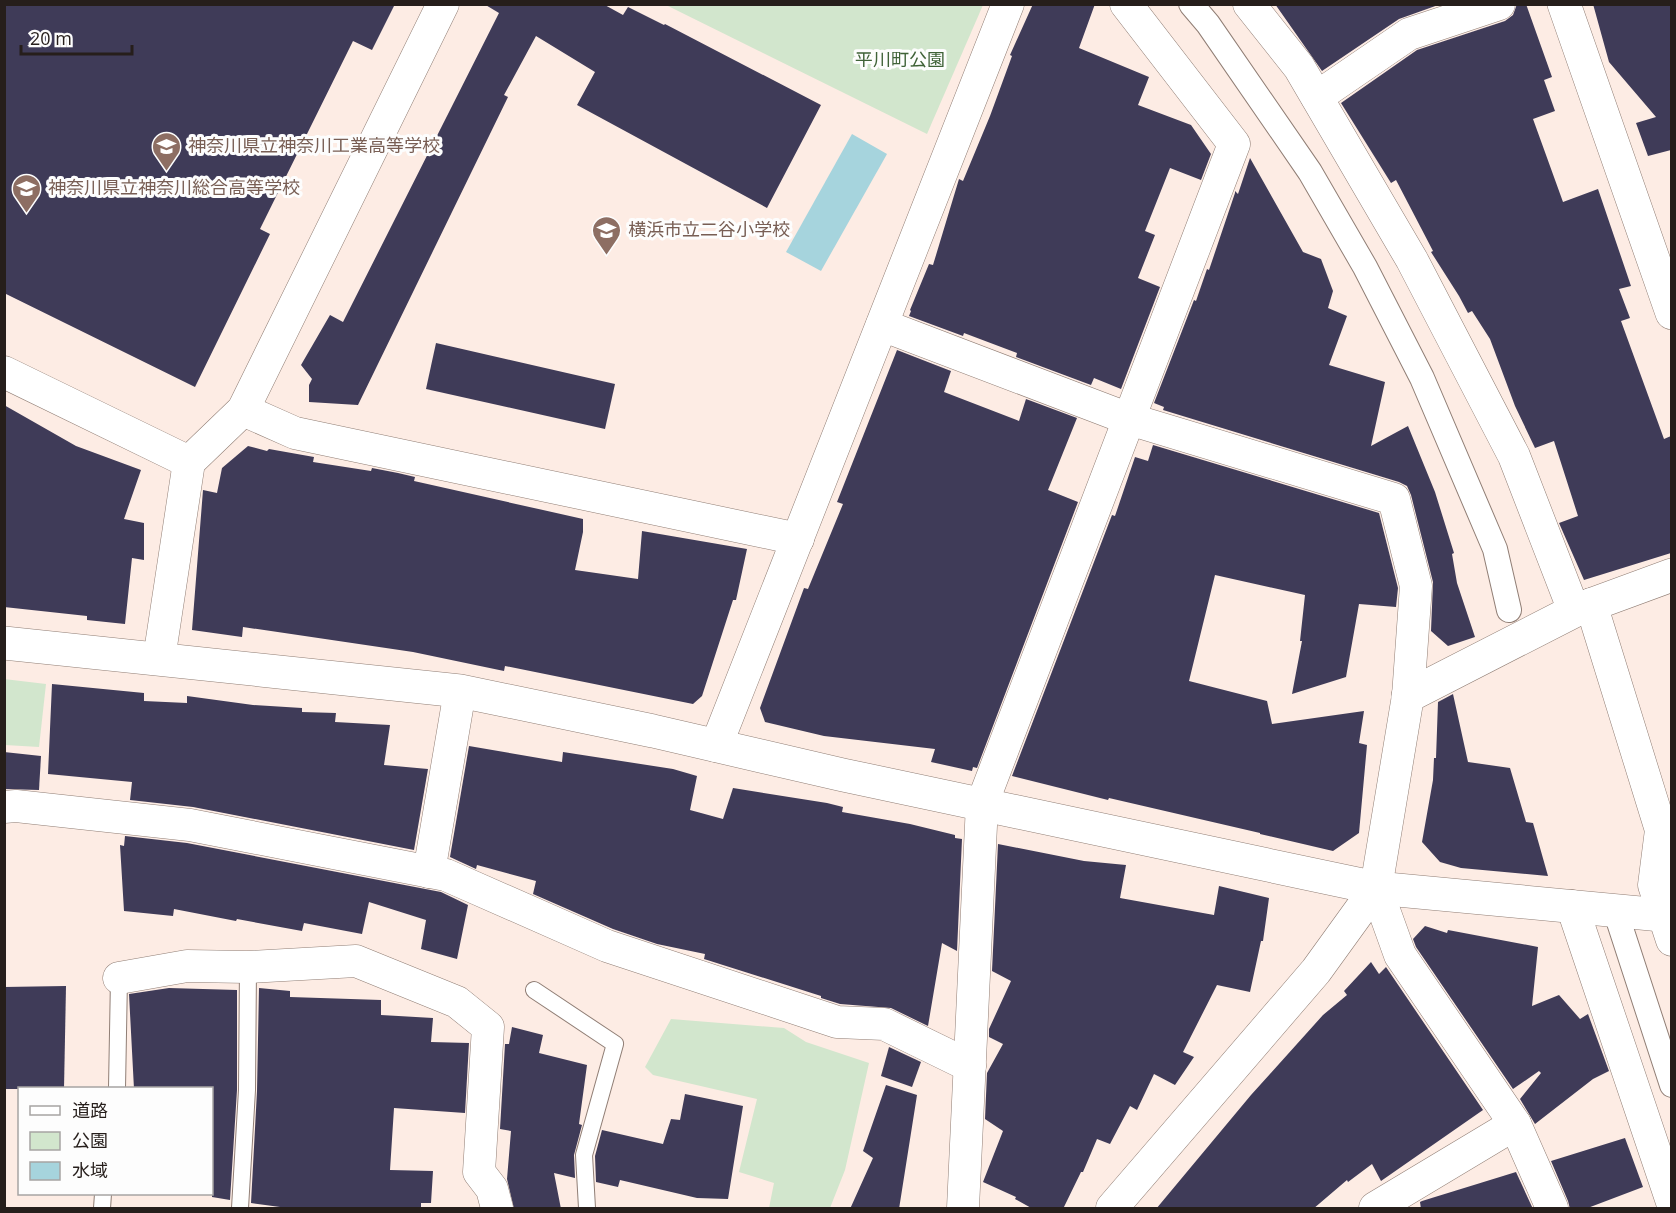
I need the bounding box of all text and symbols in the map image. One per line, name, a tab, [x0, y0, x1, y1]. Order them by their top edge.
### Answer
scale bar	[21, 18, 132, 56]
text: 20 m	[30, 26, 72, 50]
park label: 平川町公園	[855, 47, 945, 71]
school or university icon: 神奈川県立神奈川工業高等学校	[151, 130, 183, 172]
place label: 神奈川県立神奈川工業高等学校	[188, 133, 440, 157]
school or university icon: 神奈川県立神奈川総合高等学校	[11, 172, 43, 214]
place label: 神奈川県立神奈川総合高等学校	[48, 175, 300, 199]
school or university icon: 横浜市立二谷小学校	[591, 214, 623, 256]
place label: 横浜市立二谷小学校	[628, 217, 790, 241]
legend	[18, 1087, 213, 1195]
text: 道路	[72, 1098, 108, 1122]
text: 公園	[72, 1128, 108, 1152]
text: 水域	[72, 1158, 108, 1182]

